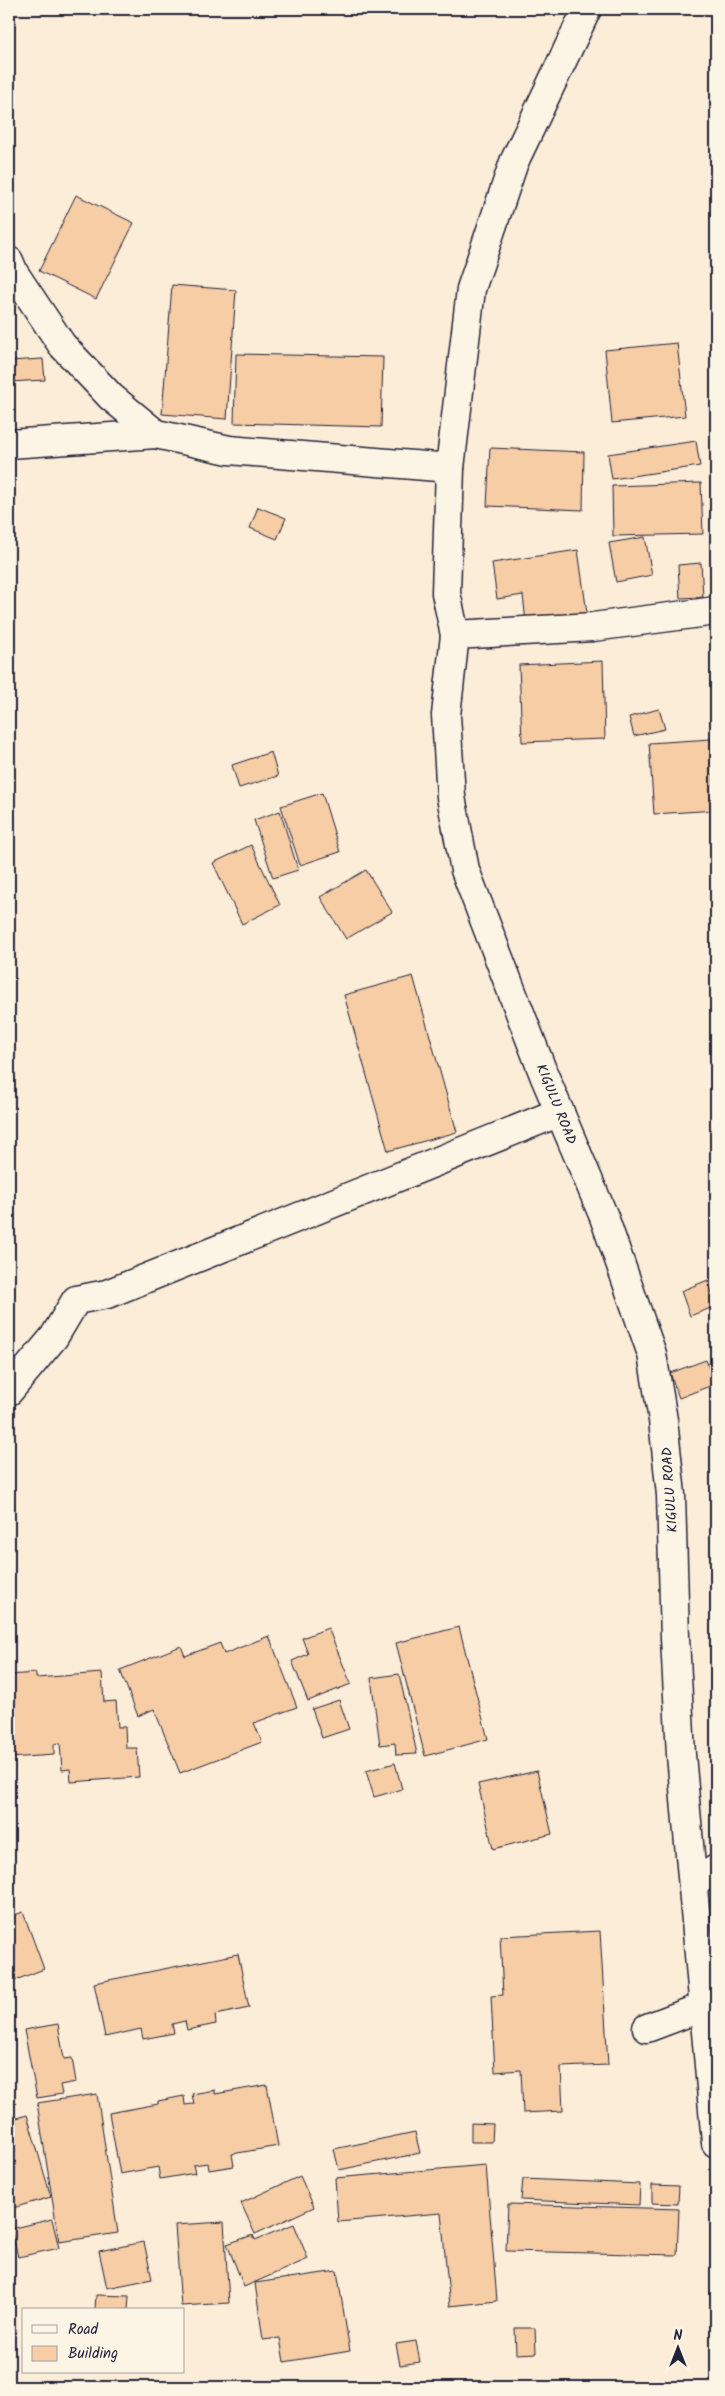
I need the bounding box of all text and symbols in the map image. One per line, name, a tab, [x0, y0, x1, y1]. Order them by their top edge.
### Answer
street label: KIGULU ROAD	[530, 1061, 582, 1148]
street label: KIGULU ROAD	[656, 1447, 684, 1533]
legend	[22, 2308, 185, 2374]
text: Road	[68, 2318, 99, 2342]
north arrow	[652, 2324, 702, 2374]
text: N	[674, 2325, 683, 2347]
text: Building	[68, 2342, 118, 2366]

